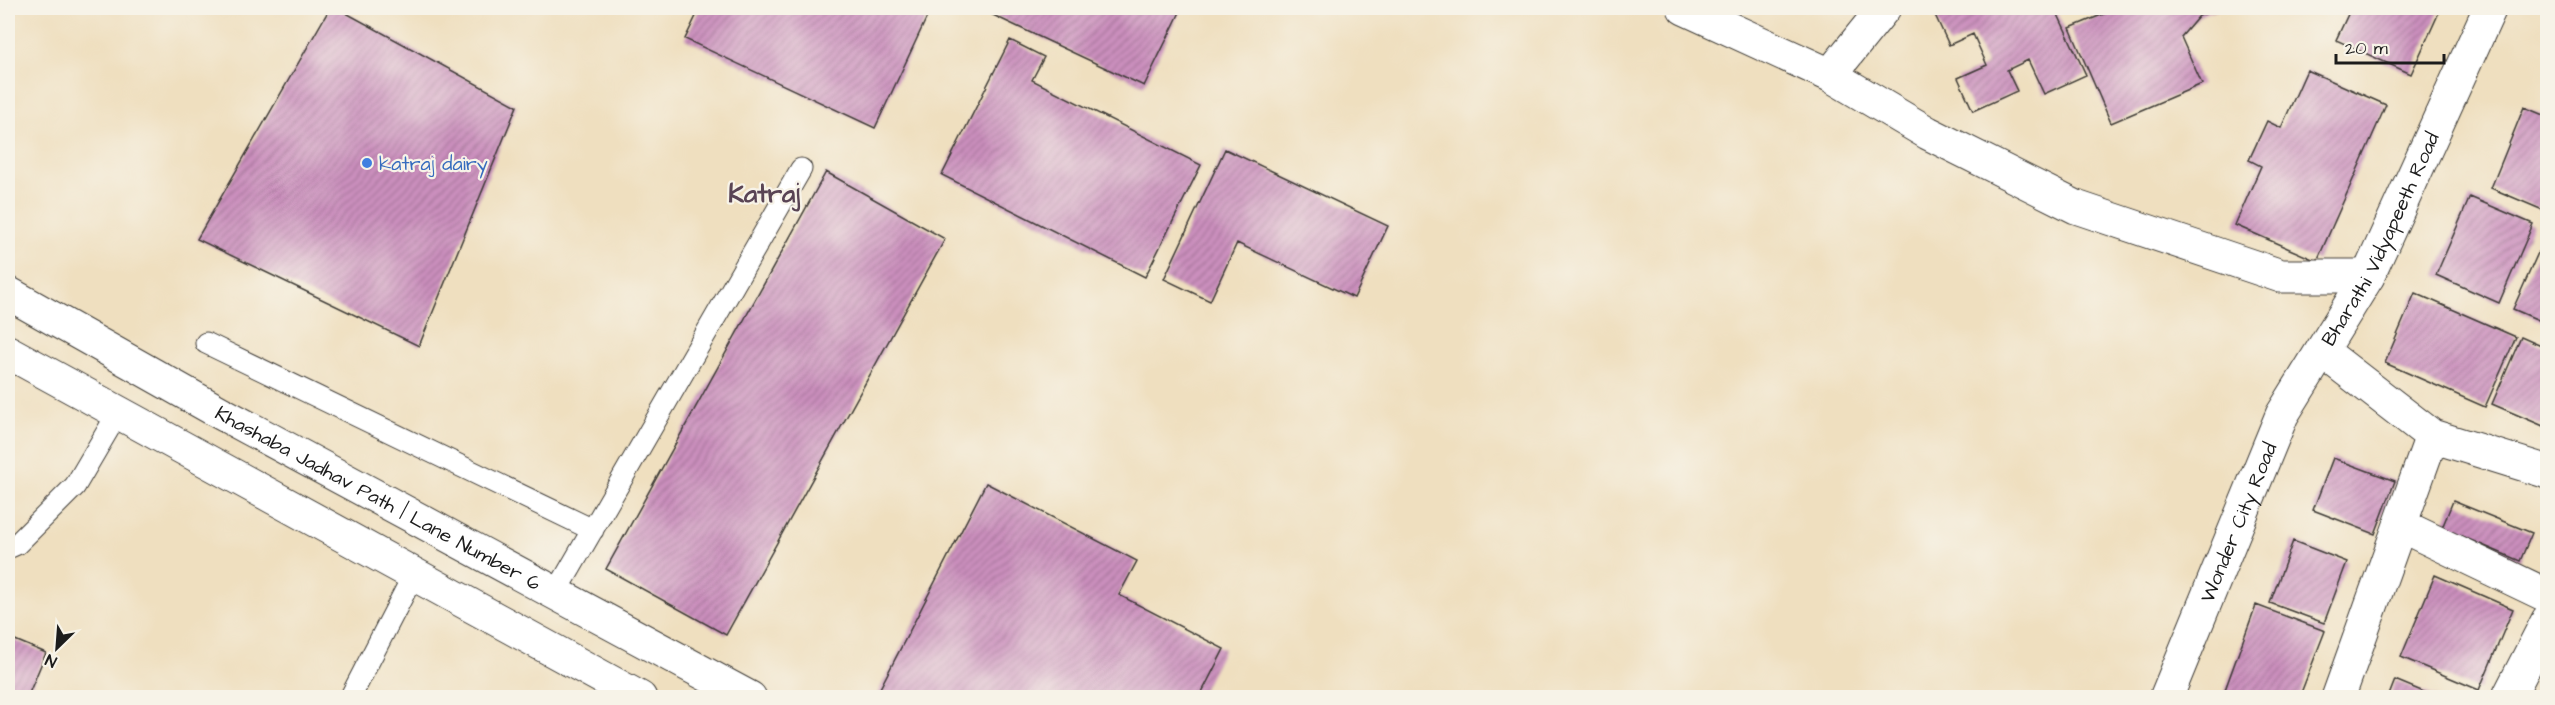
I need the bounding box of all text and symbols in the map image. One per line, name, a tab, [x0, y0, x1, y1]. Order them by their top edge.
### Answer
scale bar	[2336, 27, 2444, 65]
text: 20 m	[2345, 36, 2388, 61]
street label: Bharathi Vidyapeeth Road	[2315, 128, 2447, 351]
place label: katraj dairy	[379, 150, 488, 179]
marker: katraj dairy	[360, 156, 374, 170]
district label: Katraj	[728, 176, 800, 212]
street label: Khashaba Jadhav Path | Lane Number 6	[210, 399, 546, 598]
street label: Wonder City Road	[2194, 438, 2284, 607]
north arrow	[27, 618, 87, 678]
text: N	[42, 649, 60, 673]

